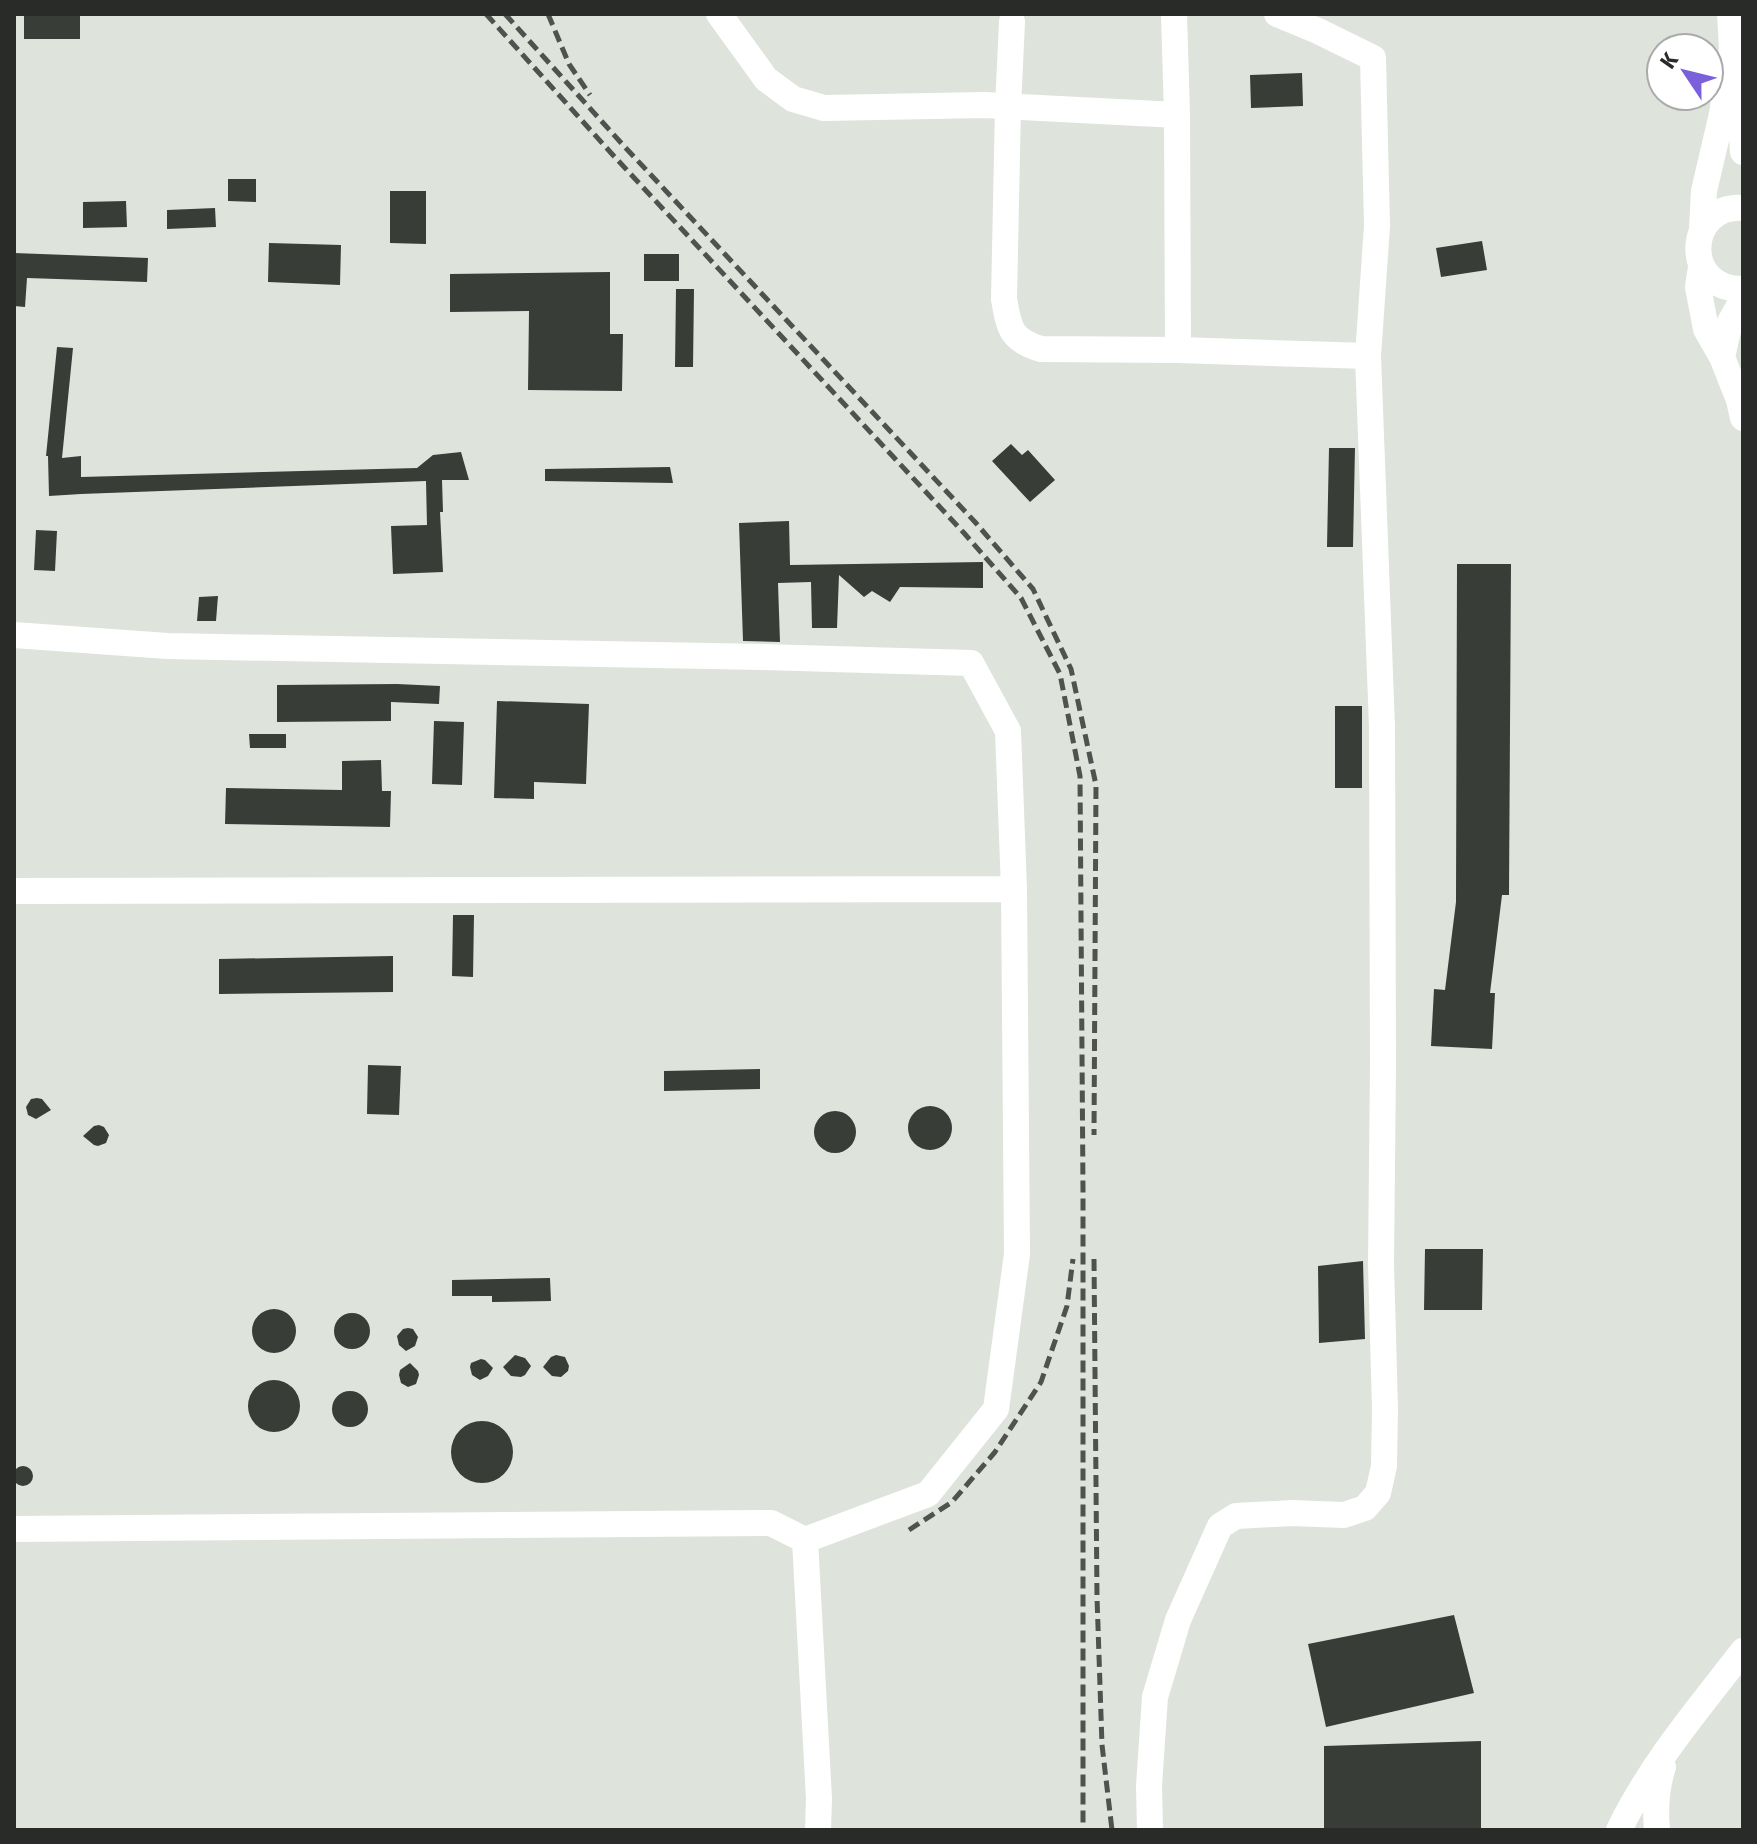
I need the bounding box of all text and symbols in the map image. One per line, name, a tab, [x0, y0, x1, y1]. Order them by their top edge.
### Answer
north arrow	[1645, 32, 1725, 112]
text: K	[1654, 47, 1684, 74]

